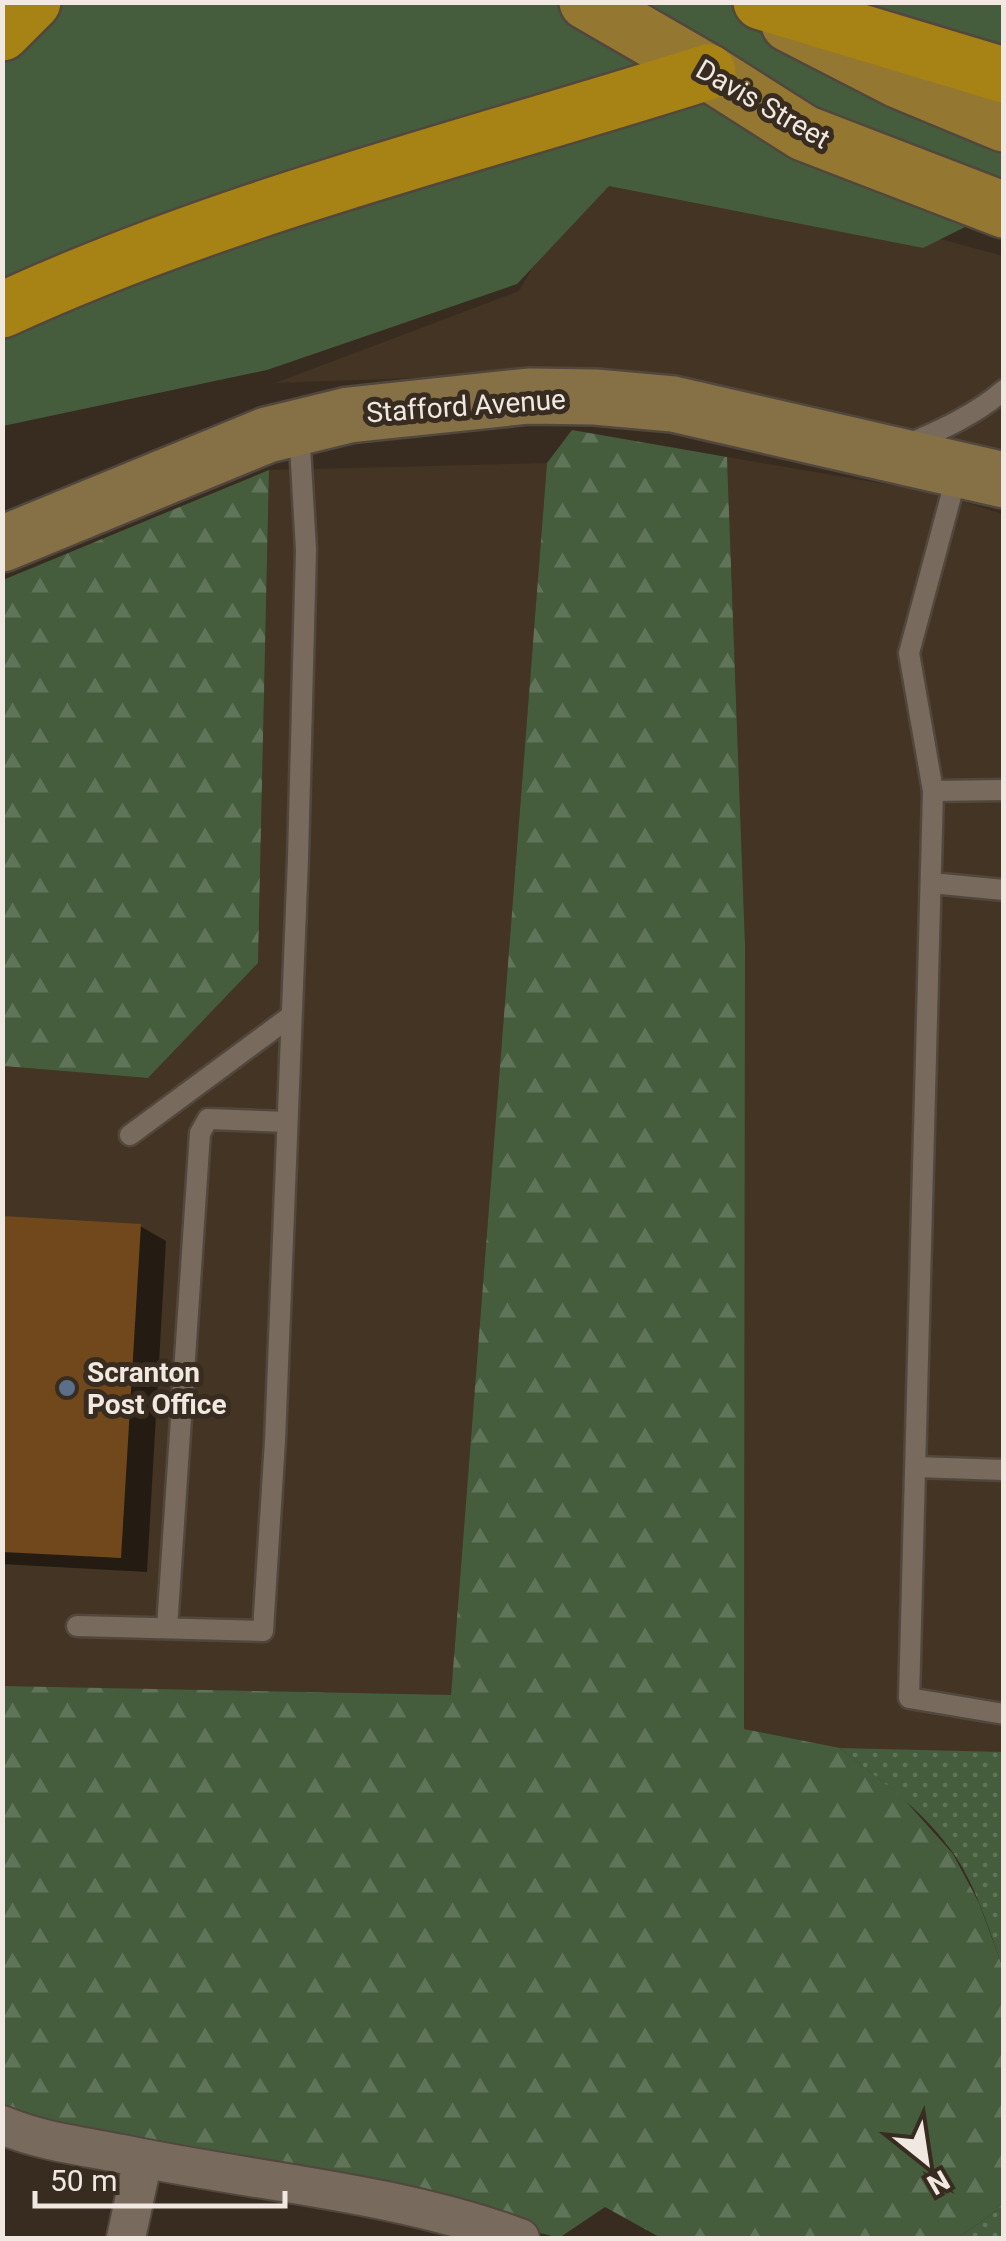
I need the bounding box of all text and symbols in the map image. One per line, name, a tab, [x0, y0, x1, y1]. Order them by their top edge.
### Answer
street label: Davis Street	[690, 52, 836, 156]
street label: Stafford Avenue	[365, 383, 567, 429]
place label: Scranton Post Office	[87, 1356, 227, 1421]
marker: Scranton Post Office	[56, 1377, 78, 1399]
north arrow	[876, 2111, 976, 2211]
scale bar	[35, 2146, 285, 2208]
text: 50 m	[50, 2163, 117, 2198]
text: N	[921, 2163, 955, 2201]

